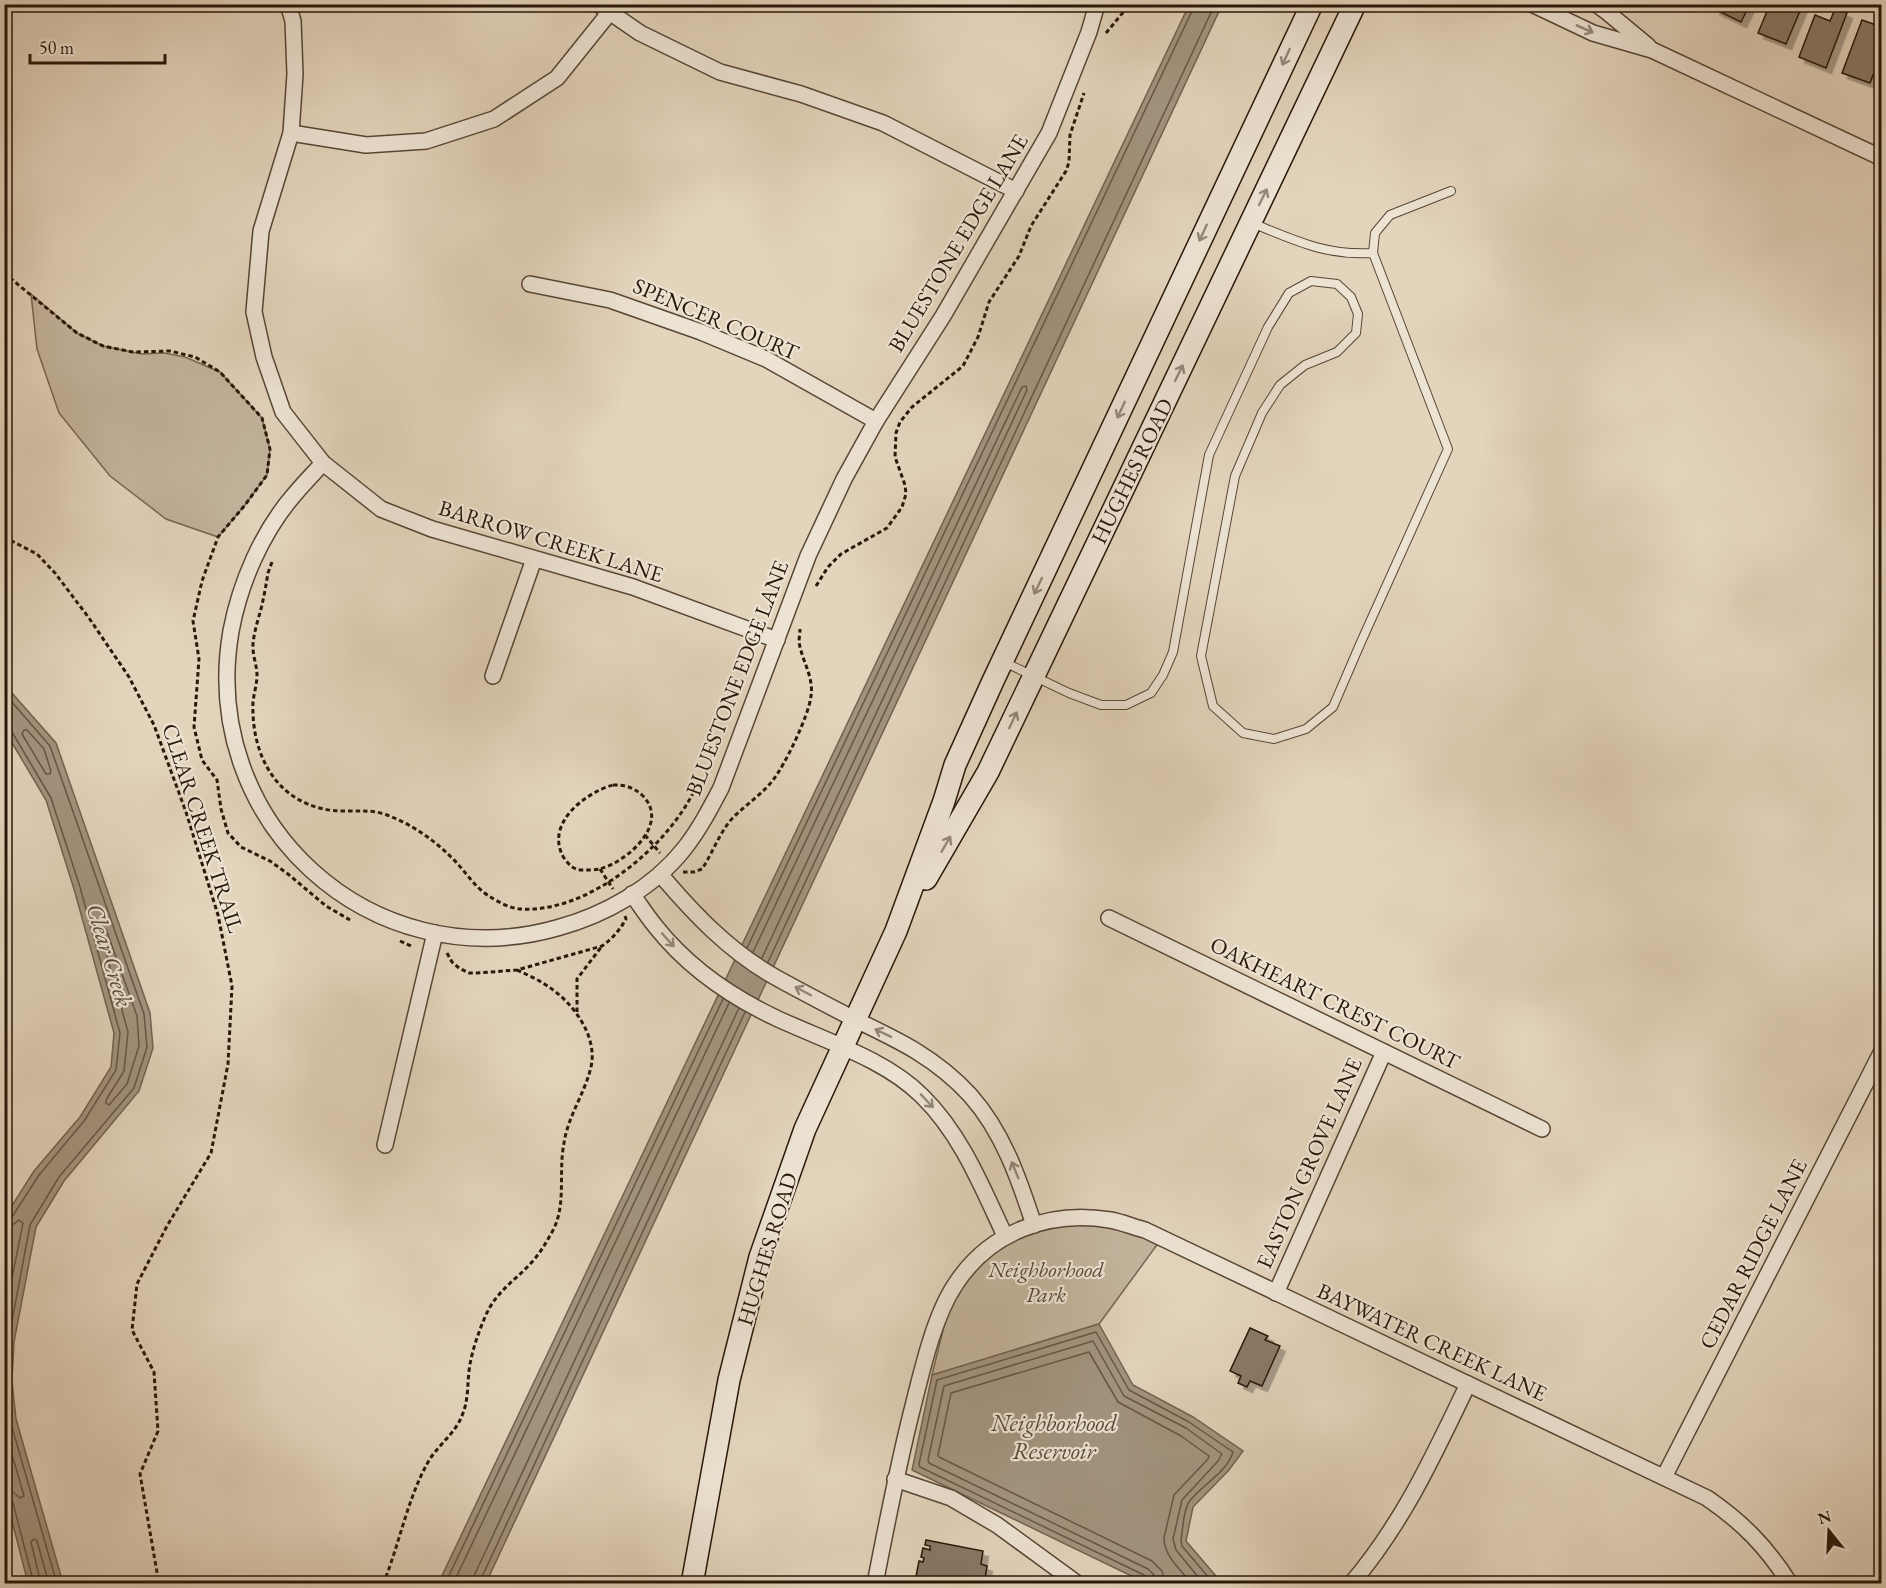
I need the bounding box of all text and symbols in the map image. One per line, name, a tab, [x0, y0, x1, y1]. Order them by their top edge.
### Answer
one-way arrow	[1575, 24, 1593, 36]
scale bar	[30, 27, 165, 65]
text: 50 m	[39, 36, 74, 59]
one-way arrow	[1280, 47, 1292, 65]
street label: BLUESTONE EDGE LANE	[881, 129, 1035, 357]
one-way arrow	[1257, 189, 1269, 207]
one-way arrow	[1196, 224, 1208, 242]
street label: SPENCER COURT	[629, 271, 803, 367]
one-way arrow	[1173, 365, 1185, 383]
street label: HUGHES ROAD	[1084, 393, 1180, 549]
one-way arrow	[1115, 401, 1126, 419]
street label: BARROW CREEK LANE	[435, 493, 667, 589]
street label: BLUESTONE EDGE LANE	[679, 556, 795, 800]
one-way arrow	[1031, 577, 1043, 595]
one-way arrow	[1008, 711, 1020, 729]
street label: CLEAR CREEK TRAIL	[155, 720, 251, 937]
one-way arrow	[941, 836, 953, 853]
water label: Clear Creek	[80, 900, 140, 1010]
street label: OAKHEART CREST COURT	[1205, 930, 1465, 1076]
one-way arrow	[661, 932, 675, 947]
one-way arrow	[795, 985, 813, 997]
one-way arrow	[875, 1026, 893, 1038]
street label: EASTON GROVE LANE	[1249, 1053, 1369, 1273]
one-way arrow	[920, 1094, 934, 1109]
street label: CEDAR RIDGE LANE	[1692, 1154, 1814, 1354]
one-way arrow	[1009, 1161, 1020, 1180]
street label: HUGHES ROAD	[730, 1169, 804, 1329]
park label: Neighborhood Park	[987, 1255, 1104, 1309]
street label: BAYWATER CREEK LANE	[1312, 1276, 1552, 1408]
water label: Neighborhood Reservoir	[990, 1407, 1118, 1466]
north arrow	[1799, 1501, 1859, 1561]
text: N	[1815, 1505, 1834, 1529]

